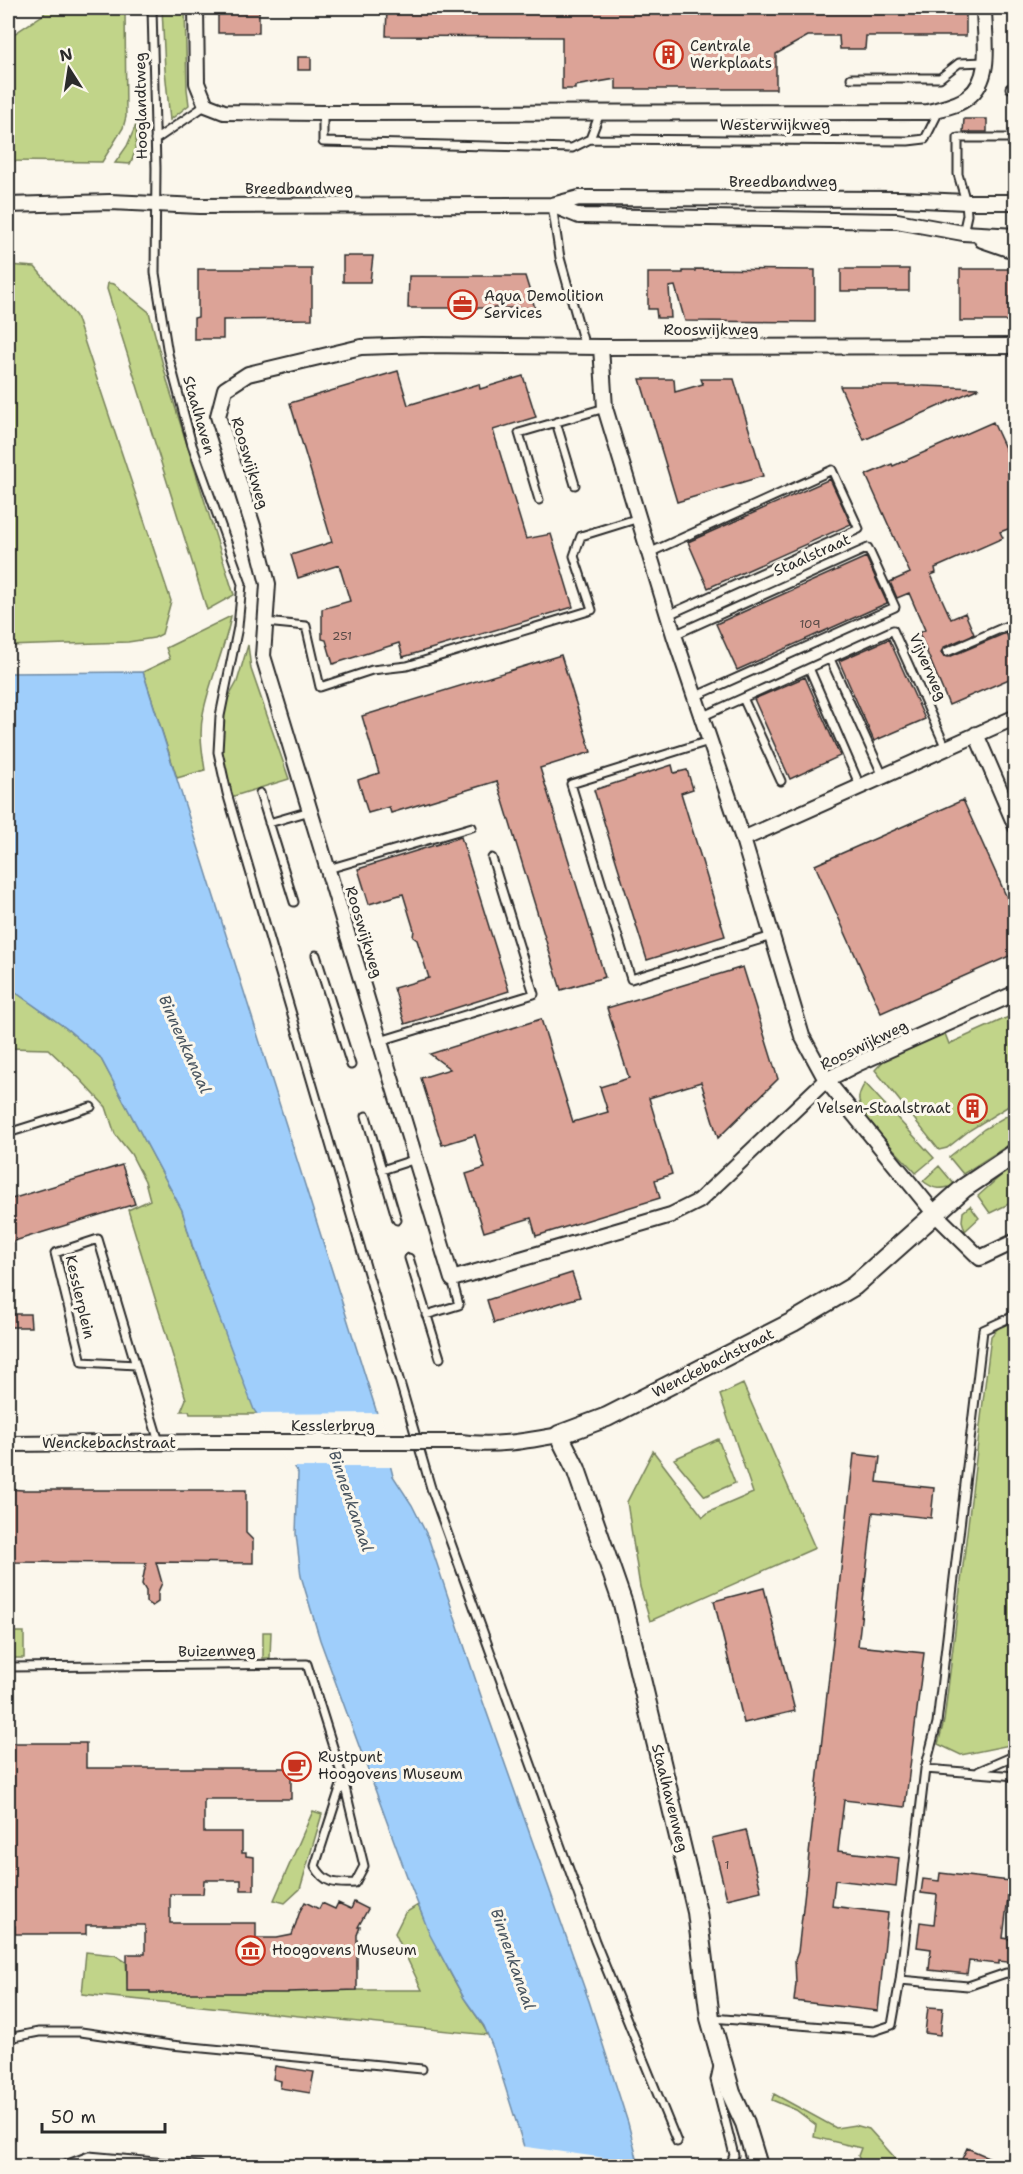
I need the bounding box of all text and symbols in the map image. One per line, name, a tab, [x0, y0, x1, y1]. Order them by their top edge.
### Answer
place label: Centrale Werkplaats	[690, 36, 772, 73]
north arrow	[39, 39, 99, 99]
building icon: Centrale Werkplaats	[653, 39, 685, 71]
text: N	[58, 43, 74, 66]
street label: Hooglandtweg	[130, 52, 152, 160]
street label: Westerwijkweg	[720, 115, 830, 135]
street label: Breedbandweg	[729, 172, 837, 192]
street label: Breedbandweg	[245, 179, 353, 199]
place label: Aqua Demolition Services	[484, 286, 604, 323]
office icon: Aqua Demolition Services	[447, 289, 479, 321]
street label: Rooswijkweg	[664, 320, 758, 340]
street label: Staalhaven	[178, 373, 220, 457]
street label: Rooswijkweg	[227, 415, 273, 511]
street label: Staalstraat	[770, 529, 854, 581]
house number: 109	[799, 616, 821, 632]
house number: 251	[332, 628, 352, 644]
street label: Vijverweg	[904, 630, 952, 704]
street label: Rooswijkweg	[341, 884, 387, 980]
water label: Binnenkanaal	[154, 991, 216, 1097]
street label: Rooswijkweg	[817, 1015, 911, 1075]
building icon: Velsen-Staalstraat	[956, 1092, 988, 1124]
place label: Velsen-Staalstraat	[817, 1098, 951, 1118]
street label: Kesslerplein	[61, 1253, 99, 1341]
street label: Wenckebachstraat	[649, 1324, 777, 1402]
street label: Kesslerbrug	[291, 1416, 375, 1436]
street label: Wenckebachstraat	[42, 1433, 176, 1453]
water label: Binnenkanaal	[324, 1448, 378, 1554]
street label: Buizenweg	[178, 1640, 256, 1662]
street label: Staalhavenweg	[647, 1742, 693, 1854]
place label: Rustpunt Hoogovens Museum	[318, 1747, 463, 1784]
cafe icon: Rustpunt Hoogovens Museum	[281, 1750, 313, 1782]
house number: 1	[724, 1857, 730, 1873]
water label: Binnenkanaal	[486, 1906, 540, 2012]
museum icon: Hoogovens Museum	[235, 1934, 267, 1966]
place label: Hoogovens Museum	[272, 1940, 417, 1960]
scale bar	[42, 2096, 165, 2134]
text: 50 m	[51, 2105, 96, 2129]

